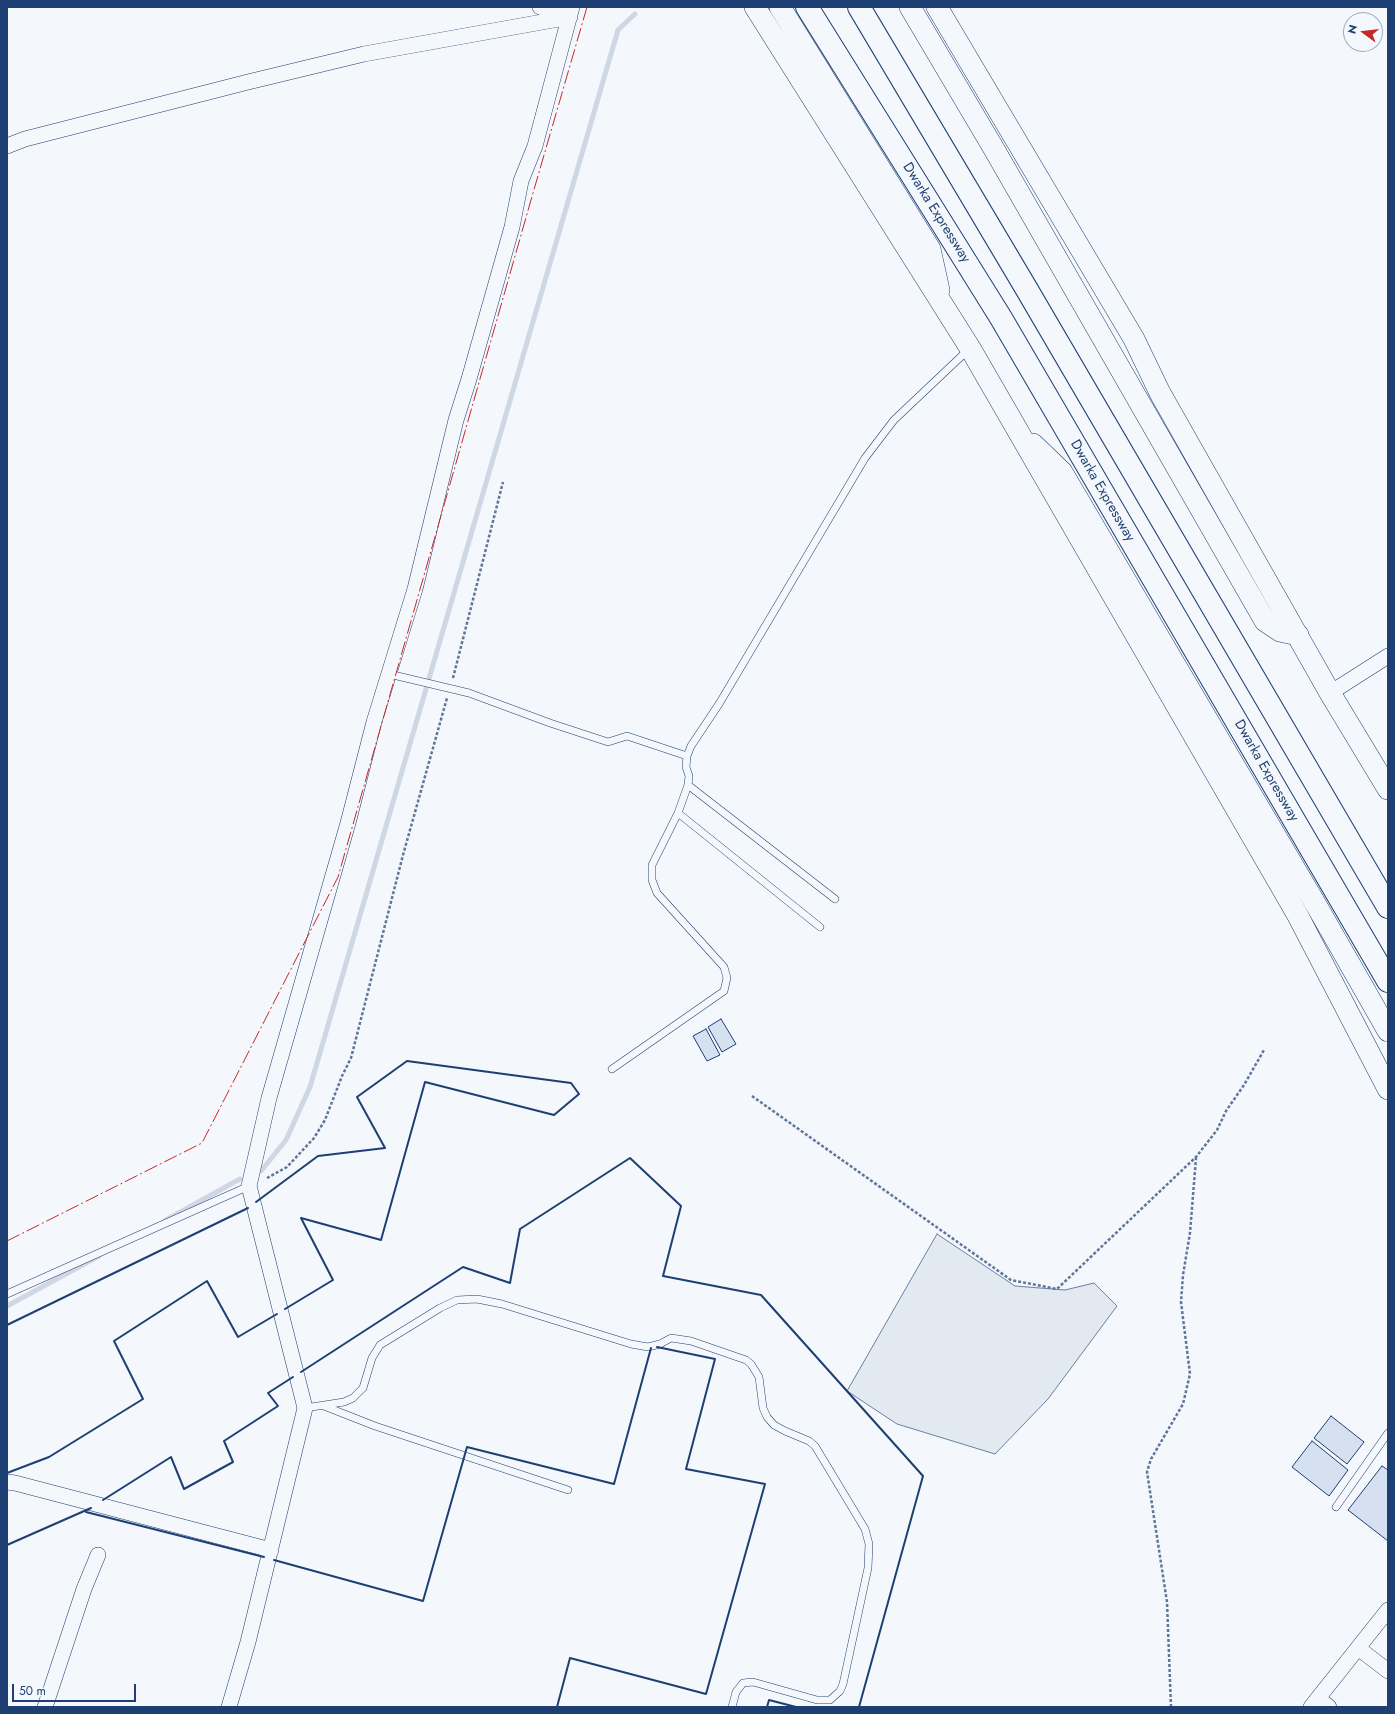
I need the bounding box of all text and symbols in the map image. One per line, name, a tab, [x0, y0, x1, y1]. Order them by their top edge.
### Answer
north arrow	[1343, 12, 1383, 52]
text: N	[1344, 23, 1361, 35]
street label: Dwarka Expressway	[898, 160, 974, 266]
street label: Dwarka Expressway	[1066, 437, 1138, 545]
street label: Dwarka Expressway	[1230, 717, 1302, 825]
scale bar	[14, 1676, 138, 1702]
text: 50 m	[19, 1682, 46, 1700]

